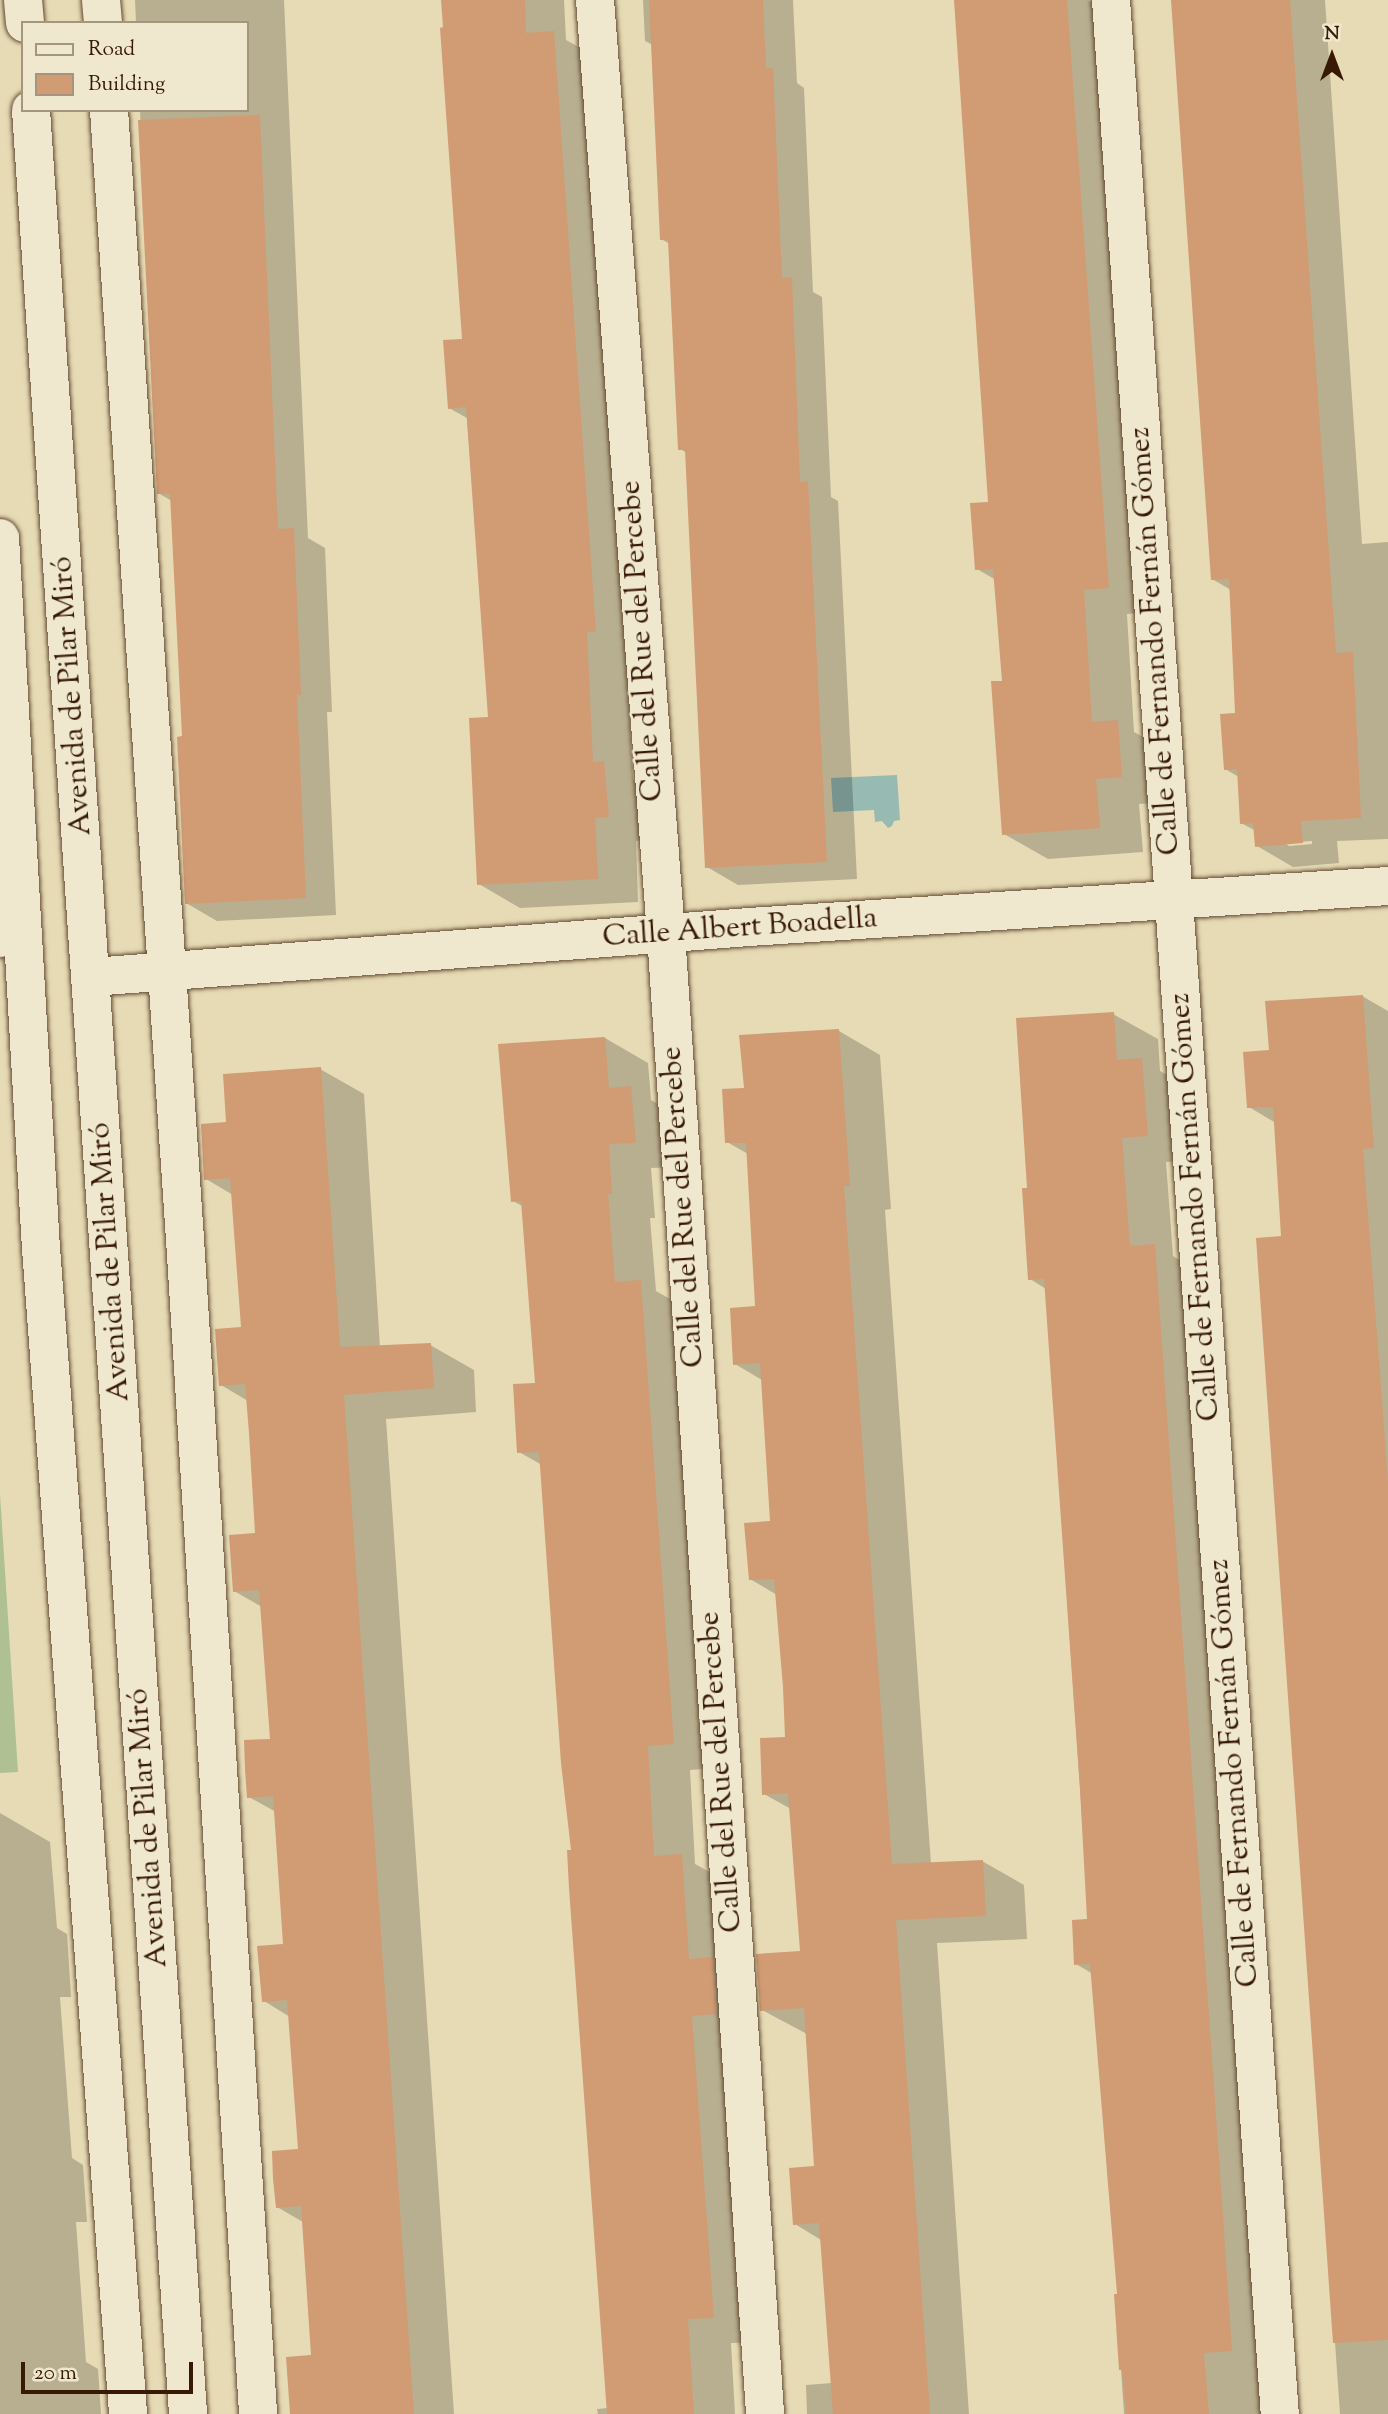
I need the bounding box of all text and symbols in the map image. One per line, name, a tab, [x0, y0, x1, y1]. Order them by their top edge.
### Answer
legend	[21, 21, 248, 112]
north arrow	[1297, 21, 1367, 91]
text: N	[1324, 21, 1340, 48]
text: Road	[88, 35, 135, 65]
text: Building	[88, 70, 165, 100]
street label: Calle de Fernando Fernán Gómez	[1123, 426, 1189, 856]
street label: Calle del Rue del Percebe	[614, 479, 672, 803]
street label: Avenida de Pilar Miró	[45, 555, 101, 837]
street label: Calle Albert Boadella	[601, 901, 879, 957]
street label: Calle de Fernando Fernán Gómez	[1163, 992, 1229, 1422]
street label: Calle del Rue del Percebe	[655, 1045, 713, 1369]
street label: Avenida de Pilar Miró	[83, 1121, 139, 1403]
street label: Calle de Fernando Fernán Gómez	[1202, 1558, 1268, 1988]
street label: Calle del Rue del Percebe	[693, 1610, 751, 1934]
street label: Avenida de Pilar Miró	[121, 1687, 177, 1969]
scale bar	[24, 2348, 196, 2392]
text: 20 m	[34, 2359, 77, 2389]

